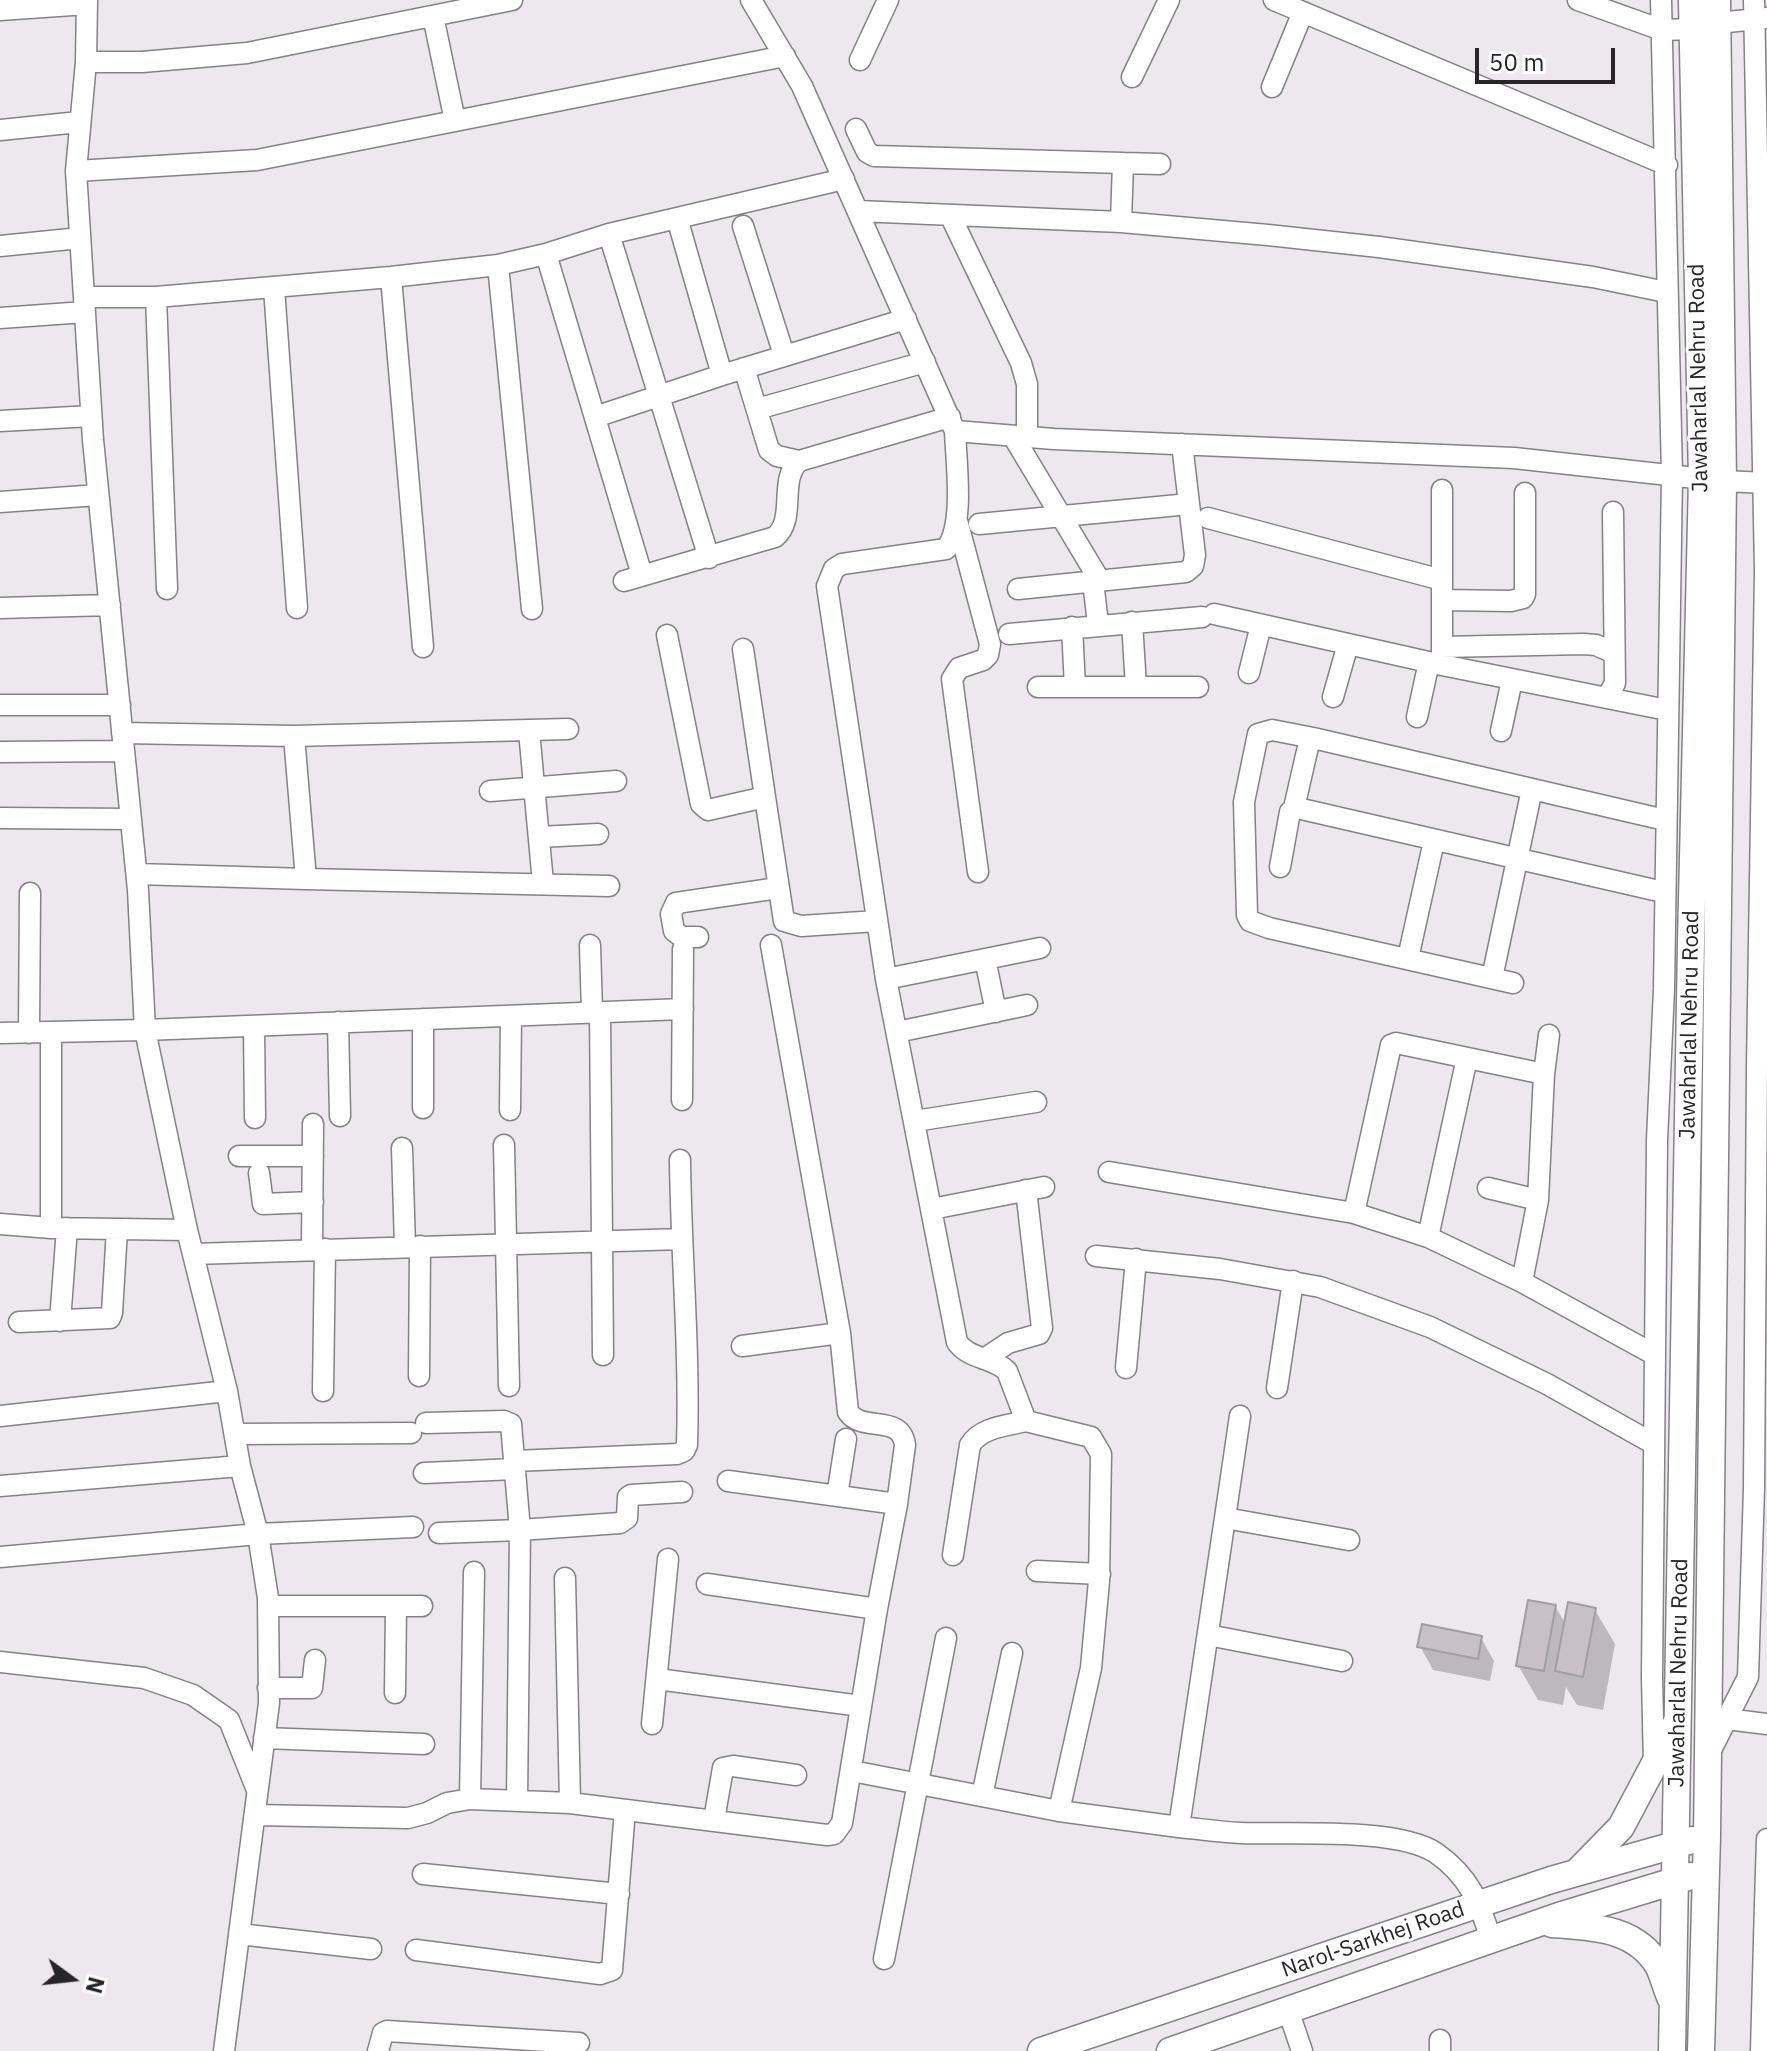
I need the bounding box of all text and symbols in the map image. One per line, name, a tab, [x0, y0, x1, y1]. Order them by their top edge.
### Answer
scale bar	[1479, 32, 1619, 82]
text: 50 m	[1489, 46, 1544, 78]
street label: Jawaharlal Nehru Road	[1684, 263, 1714, 493]
street label: Jawaharlal Nehru Road	[1675, 910, 1705, 1140]
street label: Jawaharlal Nehru Road	[1664, 1558, 1694, 1788]
street label: Narol-Sarkhej Road	[1278, 1896, 1468, 1984]
north arrow	[32, 1939, 112, 2019]
text: N	[80, 1974, 112, 1997]

